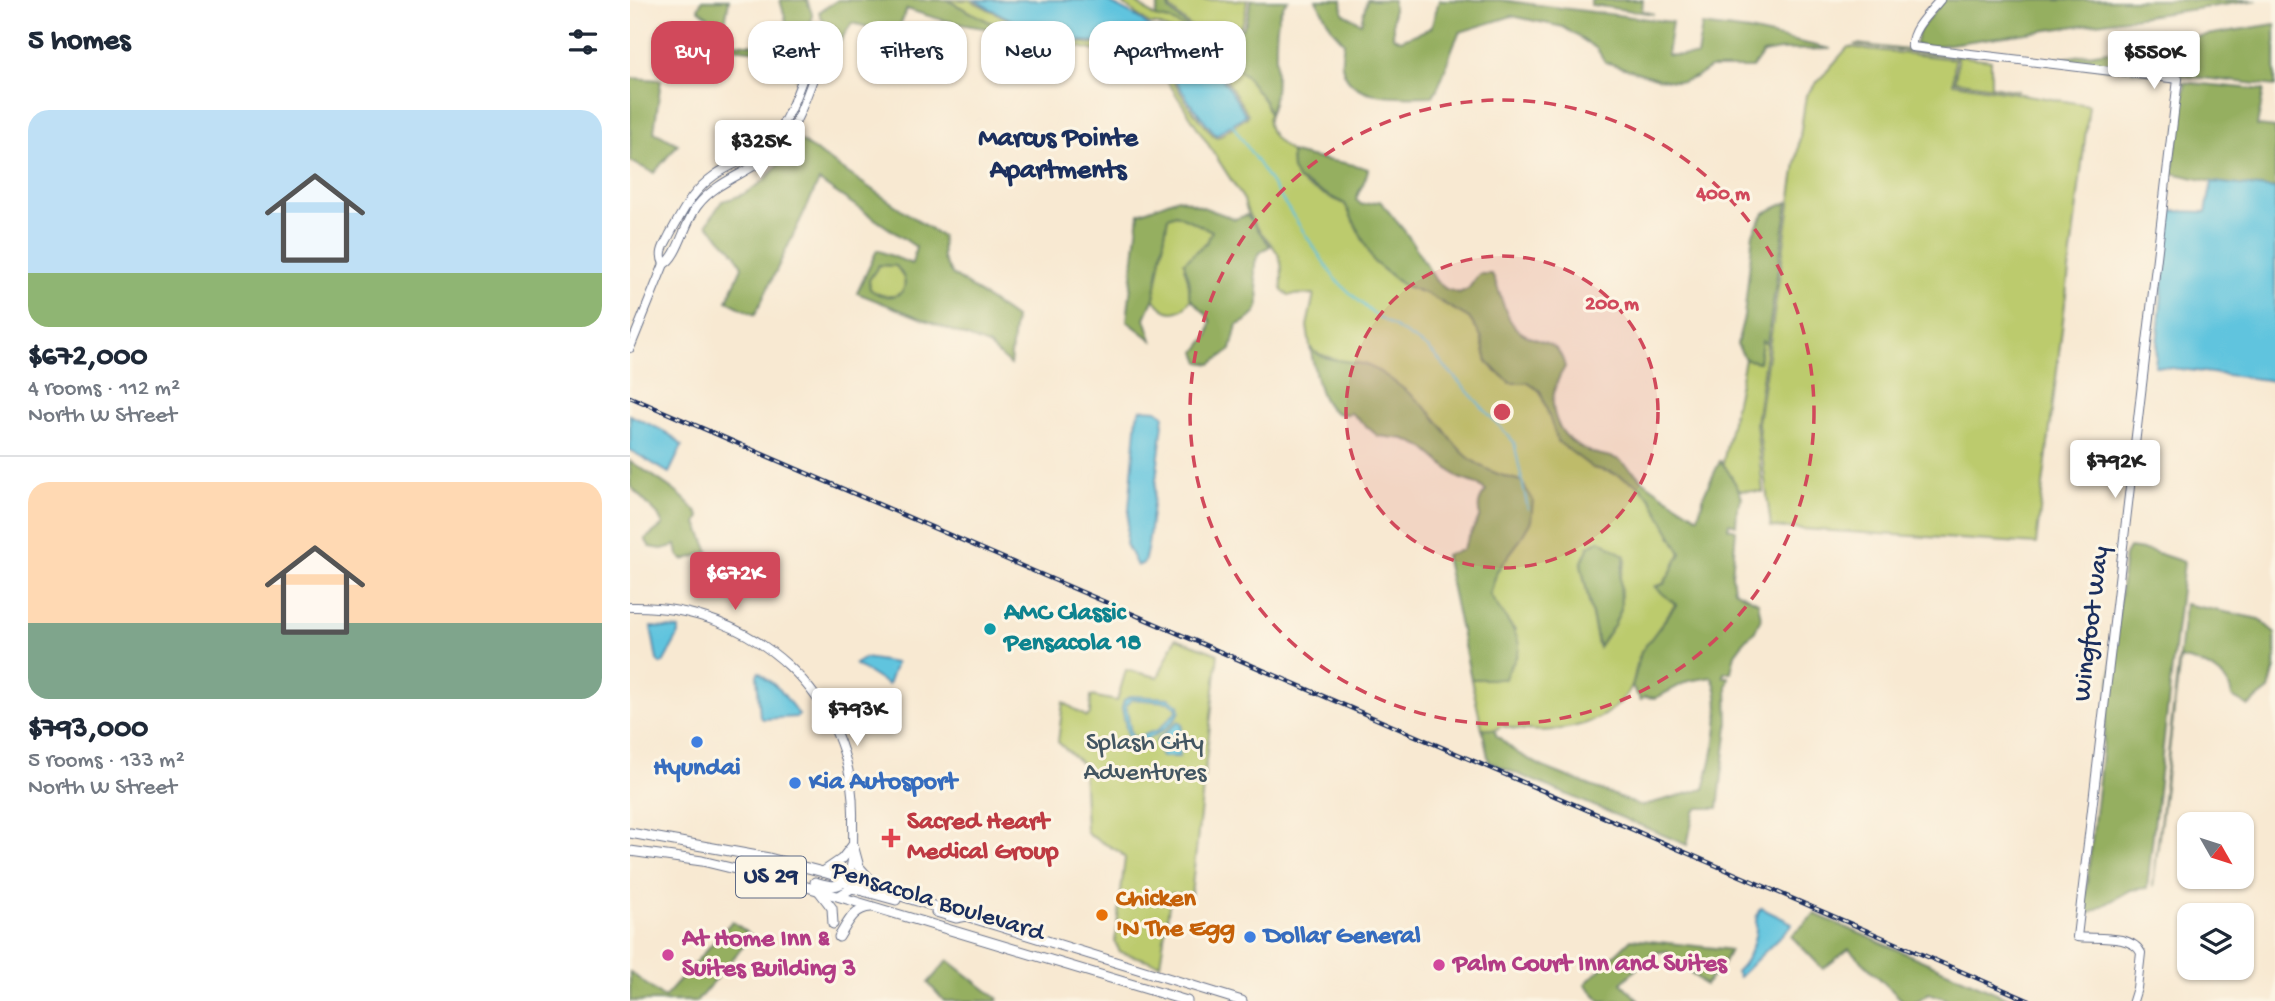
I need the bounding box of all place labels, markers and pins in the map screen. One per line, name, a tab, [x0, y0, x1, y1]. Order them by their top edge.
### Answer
pin: $550K	[2105, 32, 2203, 91]
pin: $325K	[711, 120, 809, 180]
centre of rings	[1490, 400, 1514, 424]
pin: $792K	[2066, 440, 2164, 500]
pin: $672K	[686, 552, 784, 612]
place label: AMC Classic Pensacola 18	[1002, 599, 1142, 660]
marker: AMC Classic Pensacola 18	[982, 621, 998, 637]
pin: $793K	[808, 688, 906, 748]
marker: Hyundai	[689, 734, 705, 750]
place label: Hyundai	[653, 754, 741, 785]
place label: Kia Autosport	[808, 768, 959, 799]
marker: Kia Autosport	[787, 775, 803, 791]
place label: Sacred Heart Medical Group	[907, 808, 1059, 869]
marker: Sacred Heart Medical Group	[881, 828, 901, 848]
place label: Chicken 'N The Egg	[1116, 885, 1235, 946]
marker: Chicken 'N The Egg	[1094, 907, 1110, 923]
place label: Dollar General	[1262, 922, 1421, 953]
place label: At Home Inn & Suites Building 3	[681, 925, 856, 986]
marker: Dollar General	[1242, 929, 1258, 945]
marker: At Home Inn & Suites Building 3	[660, 947, 676, 963]
place label: Palm Court Inn and Suites	[1451, 950, 1728, 981]
marker: Palm Court Inn and Suites	[1431, 957, 1447, 973]

